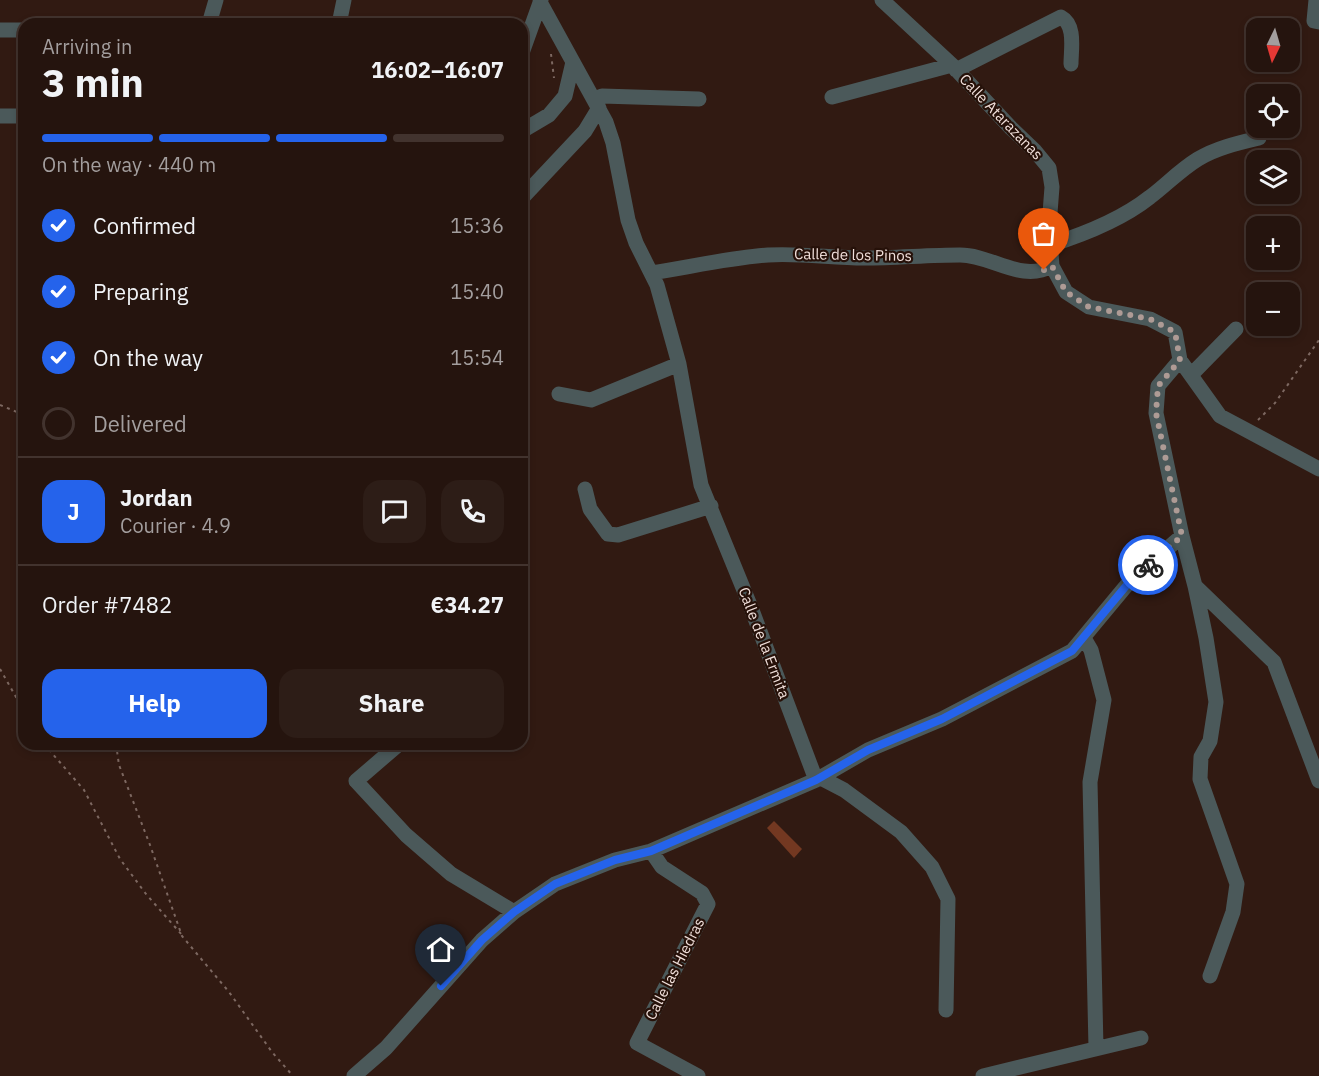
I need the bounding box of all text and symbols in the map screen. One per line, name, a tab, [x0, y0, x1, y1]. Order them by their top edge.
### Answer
north arrow	[1246, 18, 1300, 72]
map controls	[1246, 18, 1300, 336]
text: Arriving in	[42, 33, 132, 60]
text: 16:02–16:07	[371, 55, 504, 84]
text: 3 min	[42, 57, 144, 108]
street label: Calle Atarazanas	[956, 70, 1047, 164]
button: locate	[1246, 84, 1300, 138]
button: layers	[1246, 150, 1300, 204]
text: On the way · 440 m	[42, 151, 216, 178]
pin	[1018, 208, 1069, 270]
icon: check	[42, 209, 75, 242]
text: Confirmed	[93, 211, 196, 240]
text: 15:36	[450, 212, 504, 239]
button: +	[1246, 216, 1300, 270]
icon: bag	[1027, 217, 1060, 250]
street label: Calle de los Pinos	[794, 244, 912, 265]
icon: check	[42, 275, 75, 308]
text: Preparing	[93, 277, 188, 306]
text: 15:40	[450, 278, 504, 305]
button: −	[1246, 282, 1300, 336]
icon: check	[42, 341, 75, 374]
text: On the way	[93, 343, 203, 372]
text: 15:54	[450, 344, 504, 371]
text: Delivered	[93, 409, 187, 438]
button: chat	[363, 480, 426, 543]
button: phone	[441, 480, 504, 543]
text: Jordan	[120, 483, 193, 512]
text: J	[67, 497, 80, 526]
text: Courier · 4.9	[120, 512, 231, 539]
courier	[1118, 535, 1178, 595]
icon: bike	[1132, 549, 1165, 582]
street label: Calle de la Ermita	[735, 584, 794, 701]
text: Order #7482	[42, 590, 172, 619]
text: €34.27	[431, 590, 504, 619]
button: Help	[42, 669, 267, 738]
button: Share	[279, 669, 504, 738]
street label: Calle las Hiedras	[641, 914, 708, 1023]
pin	[415, 924, 466, 986]
icon: home	[424, 933, 457, 966]

